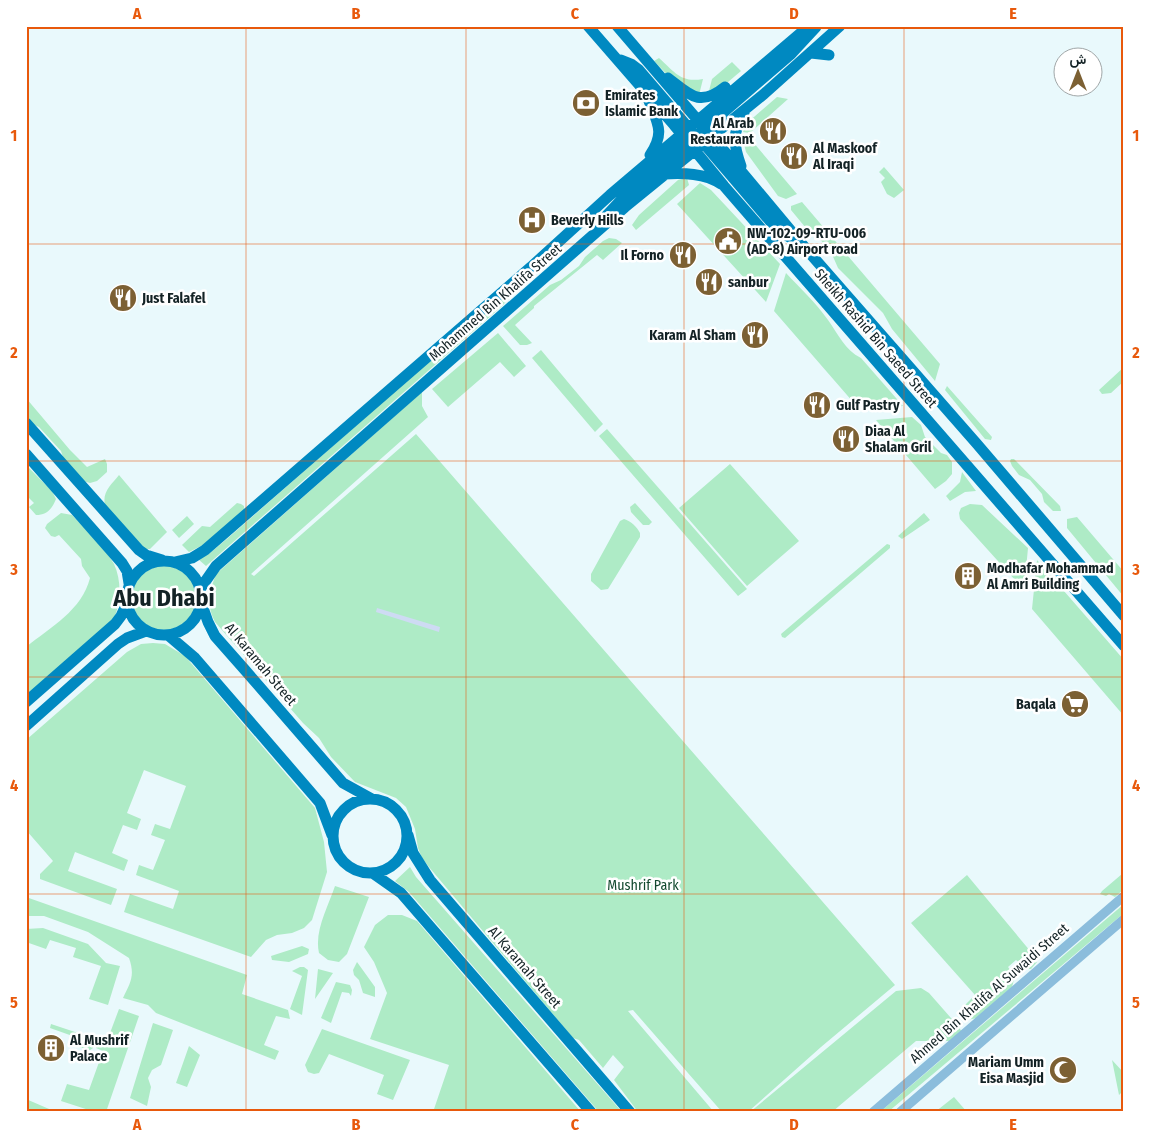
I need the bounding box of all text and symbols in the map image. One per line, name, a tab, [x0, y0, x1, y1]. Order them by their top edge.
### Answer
text: A	[132, 4, 142, 23]
text: B	[352, 4, 361, 23]
text: C	[571, 4, 580, 23]
text: D	[789, 4, 799, 23]
text: E	[1009, 4, 1017, 23]
north arrow	[1052, 48, 1102, 98]
text: ش	[1070, 51, 1087, 68]
place label: Emirates Islamic Bank	[605, 87, 679, 120]
bank icon: Emirates Islamic Bank	[571, 88, 601, 118]
place label: Al Arab Restaurant	[690, 115, 755, 148]
restaurant icon: Al Arab Restaurant	[758, 116, 788, 146]
text: 1	[11, 126, 17, 145]
text: 1	[1133, 126, 1139, 145]
place label: Al Maskoof Al Iraqi	[812, 140, 878, 173]
restaurant icon: Al Maskoof Al Iraqi	[779, 141, 809, 171]
hospital icon: Beverly Hills	[517, 205, 547, 235]
place label: Beverly Hills	[551, 212, 624, 229]
place label: NW-102-09-RTU-006 (AD-8) Airport road	[747, 225, 866, 258]
public building icon: NW-102-09-RTU-006 (AD-8) Airport road	[713, 226, 743, 256]
street label: Mohammed Bin Khalifa Street	[426, 240, 565, 365]
restaurant icon: Il Forno	[668, 240, 698, 270]
place label: Il Forno	[620, 247, 665, 264]
street label: Sheikh Rashid Bin Saeed Street	[811, 265, 941, 412]
restaurant icon: sanbur	[694, 267, 724, 297]
place label: sanbur	[728, 274, 769, 291]
restaurant icon: Just Falafel	[108, 283, 138, 313]
place label: Just Falafel	[141, 290, 206, 307]
restaurant icon: Karam Al Sham	[740, 320, 770, 350]
place label: Karam Al Sham	[649, 327, 736, 344]
text: 2	[9, 343, 18, 362]
text: 2	[1131, 343, 1140, 362]
restaurant icon: Gulf Pastry	[802, 390, 832, 420]
place label: Gulf Pastry	[836, 397, 900, 414]
place label: Diaa Al Shalam Gril	[865, 423, 932, 456]
restaurant icon: Diaa Al Shalam Gril	[831, 424, 861, 454]
text: 3	[9, 560, 18, 579]
place label: Modhafar Mohammad Al Amri Building	[986, 560, 1114, 593]
text: 3	[1131, 560, 1140, 579]
building icon: Modhafar Mohammad Al Amri Building	[953, 561, 983, 591]
district label: Abu Dhabi	[112, 584, 215, 612]
street label: Al Karamah Street	[221, 620, 300, 709]
supermarket icon: Baqala	[1060, 689, 1090, 719]
place label: Baqala	[1016, 696, 1056, 713]
text: 4	[10, 776, 18, 795]
text: 4	[1132, 776, 1140, 795]
park label: Mushrif Park	[607, 877, 679, 894]
street label: Ahmed Bin Khalifa Al Suwaidi Street	[907, 920, 1072, 1067]
street label: Al Karamah Street	[485, 923, 565, 1012]
text: 5	[10, 993, 18, 1012]
text: 5	[1132, 993, 1140, 1012]
place label: Al Mushrif Palace	[69, 1032, 130, 1065]
building icon: Al Mushrif Palace	[36, 1033, 66, 1063]
place label: Mariam Umm Eisa Masjid	[968, 1054, 1044, 1087]
mosque icon: Mariam Umm Eisa Masjid	[1048, 1055, 1078, 1085]
text: A	[132, 1115, 142, 1134]
text: B	[352, 1115, 361, 1134]
text: C	[571, 1115, 580, 1134]
text: D	[789, 1115, 799, 1134]
text: E	[1009, 1115, 1017, 1134]

